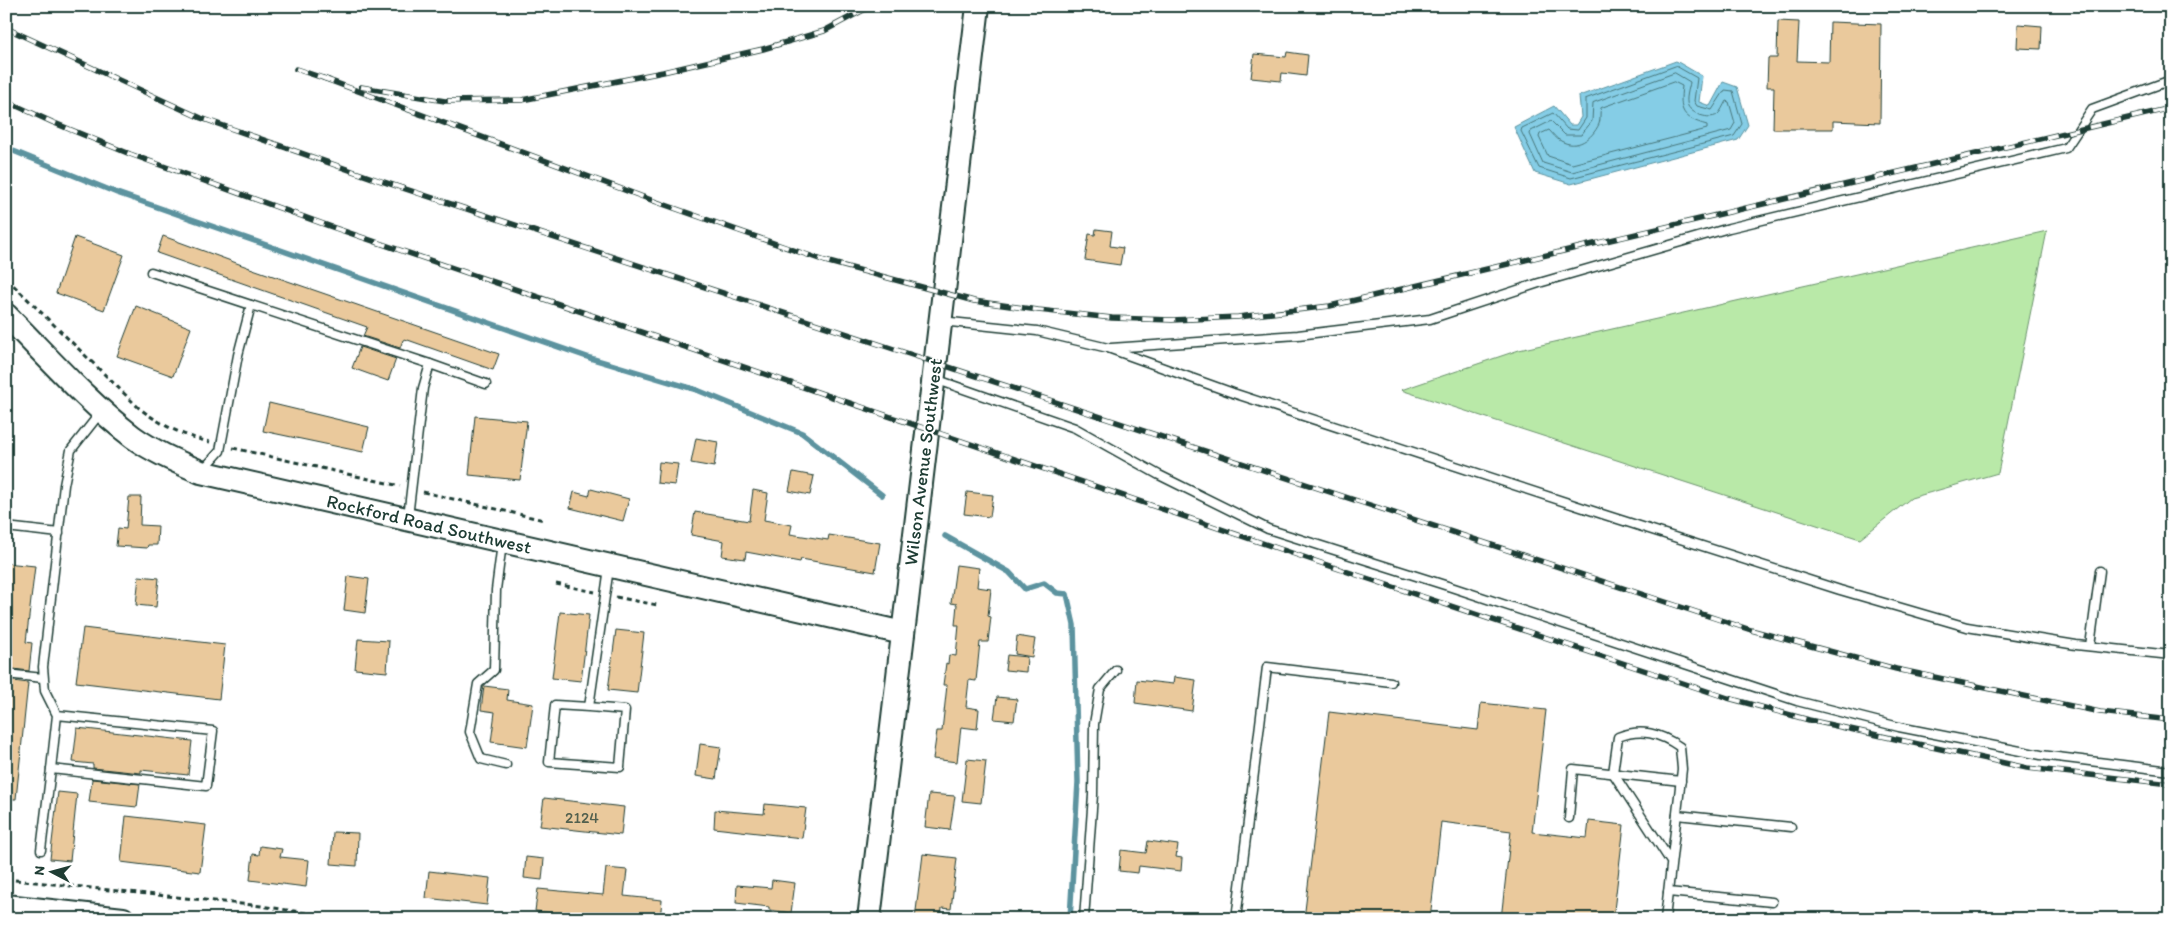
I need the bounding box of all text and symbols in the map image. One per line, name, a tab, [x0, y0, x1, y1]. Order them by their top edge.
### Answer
street label: Wilson Avenue Southwest	[899, 357, 947, 567]
street label: Rockford Road Southwest	[324, 489, 534, 559]
house number: 2124	[565, 808, 599, 827]
north arrow	[28, 848, 78, 898]
text: N	[31, 865, 49, 876]

